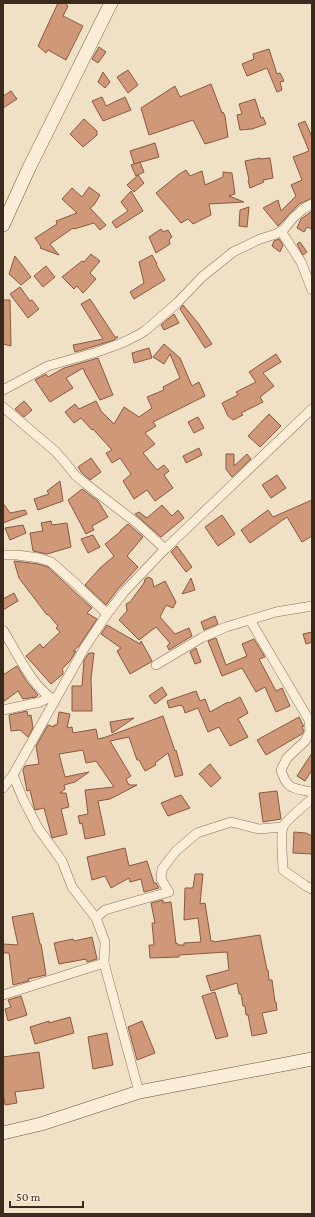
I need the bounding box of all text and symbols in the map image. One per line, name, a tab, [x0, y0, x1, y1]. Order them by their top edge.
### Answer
scale bar	[10, 1183, 83, 1209]
text: 50 m	[16, 1190, 41, 1204]

